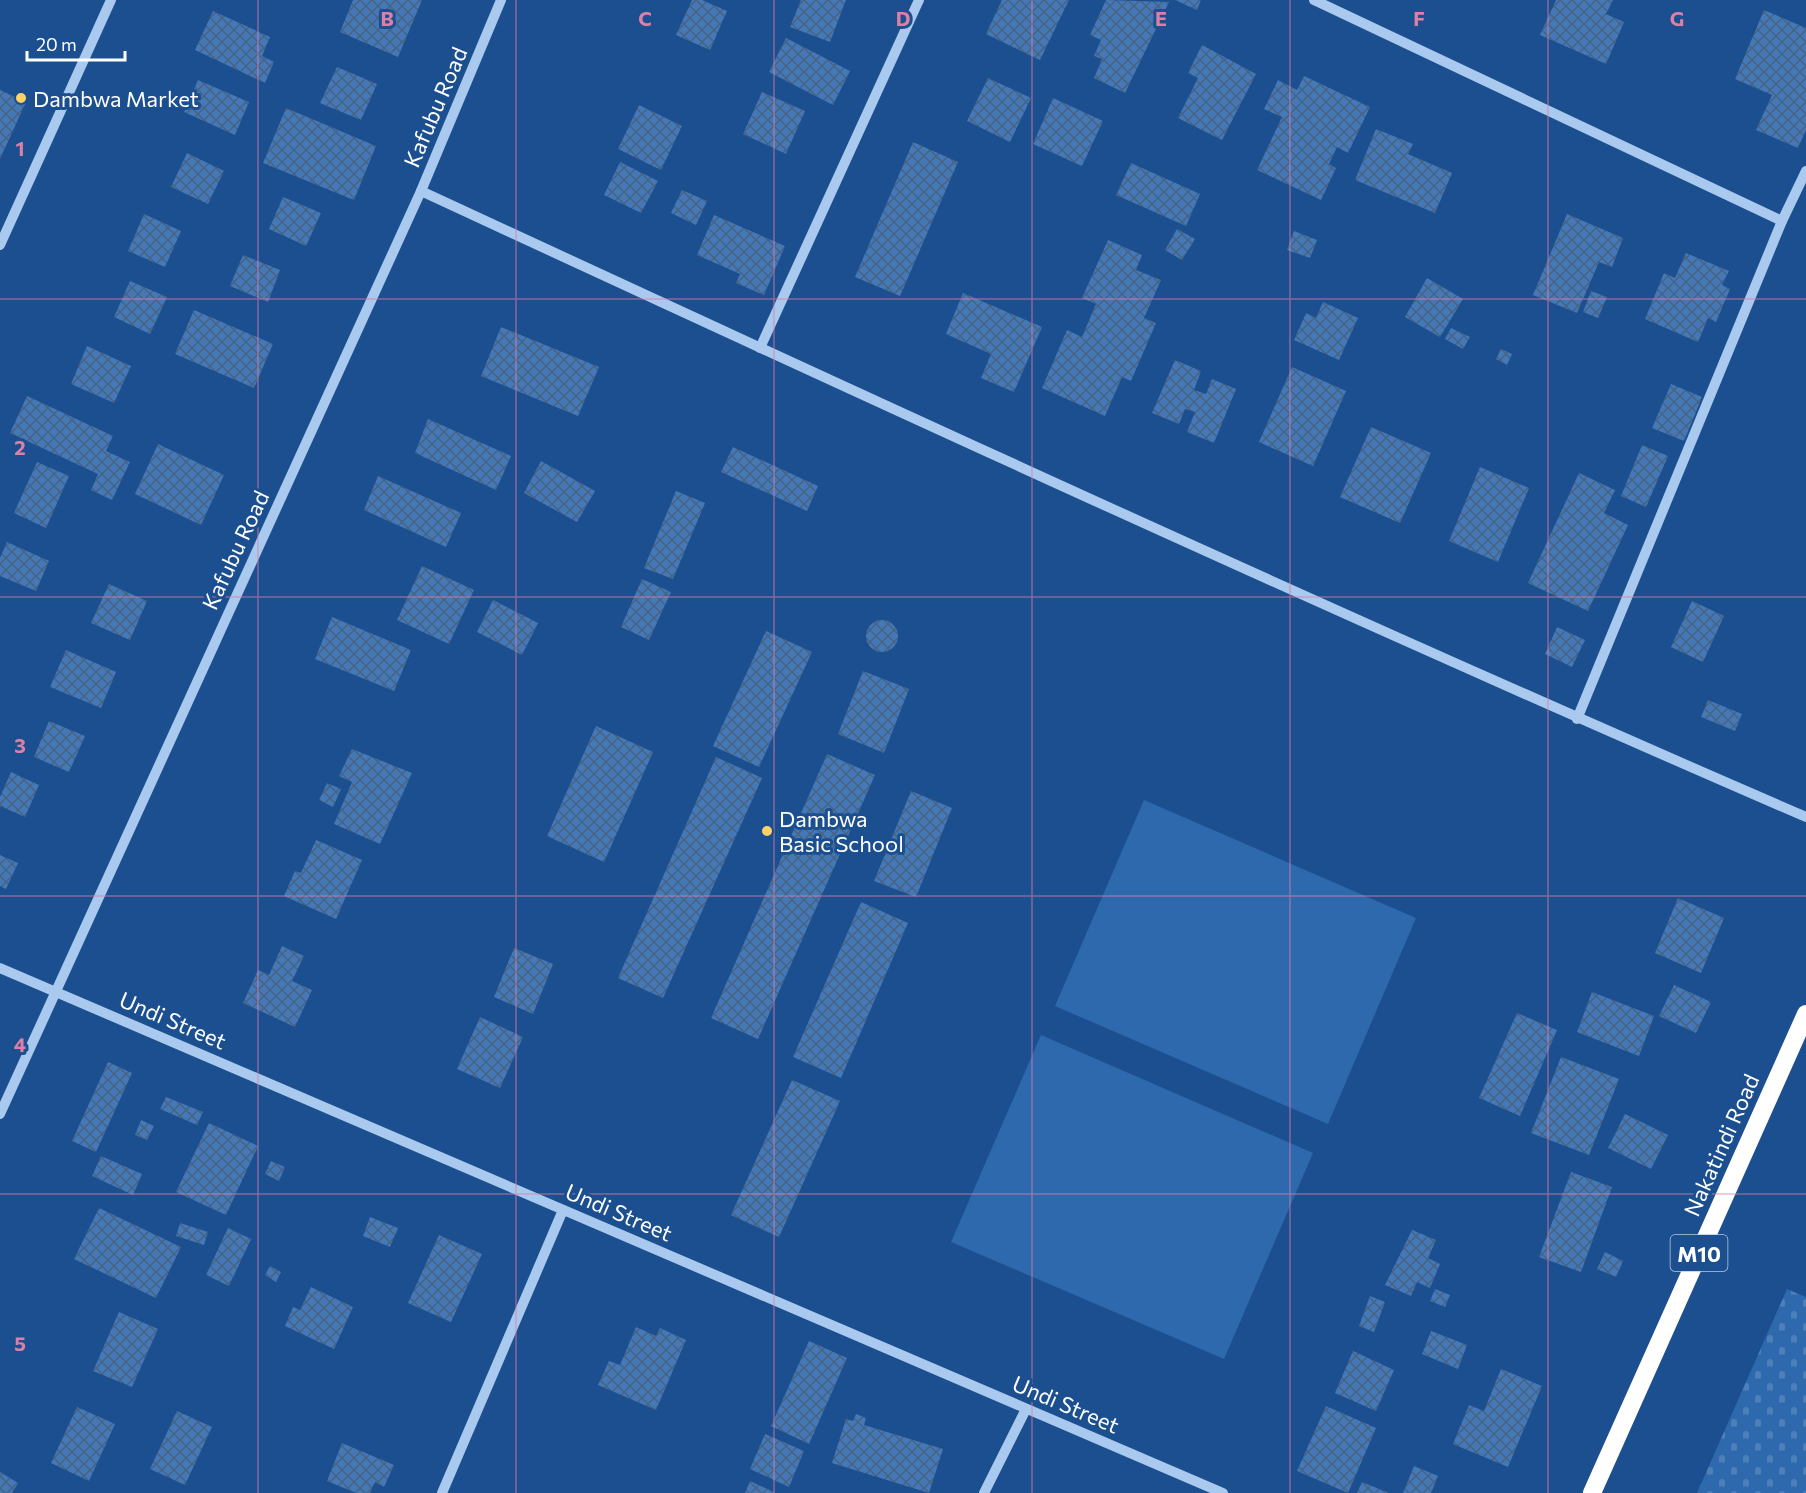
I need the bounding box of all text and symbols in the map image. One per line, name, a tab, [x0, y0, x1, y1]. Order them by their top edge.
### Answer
text: B	[380, 6, 394, 30]
text: C	[638, 6, 652, 30]
text: D	[896, 6, 910, 30]
text: E	[1155, 6, 1167, 30]
text: F	[1413, 6, 1425, 30]
text: G	[1670, 6, 1684, 30]
scale bar	[27, 24, 124, 62]
text: 20 m	[36, 33, 77, 55]
street label: Kafubu Road	[398, 43, 472, 171]
place label: Dambwa Market	[33, 85, 199, 112]
marker: Dambwa Market	[14, 91, 28, 105]
text: 1	[15, 136, 25, 160]
text: 2	[14, 435, 26, 459]
street label: Kafubu Road	[196, 486, 274, 614]
text: 3	[14, 733, 26, 757]
place label: Dambwa Basic School	[779, 805, 904, 857]
marker: Dambwa Basic School	[760, 824, 774, 838]
street label: Undi Street	[116, 985, 230, 1055]
text: 4	[14, 1032, 26, 1056]
street label: Nakatindi Road	[1678, 1070, 1764, 1220]
street label: Undi Street	[562, 1177, 676, 1247]
road number: M10	[1670, 1235, 1728, 1271]
text: 5	[14, 1331, 26, 1355]
street label: Undi Street	[1009, 1369, 1123, 1439]

